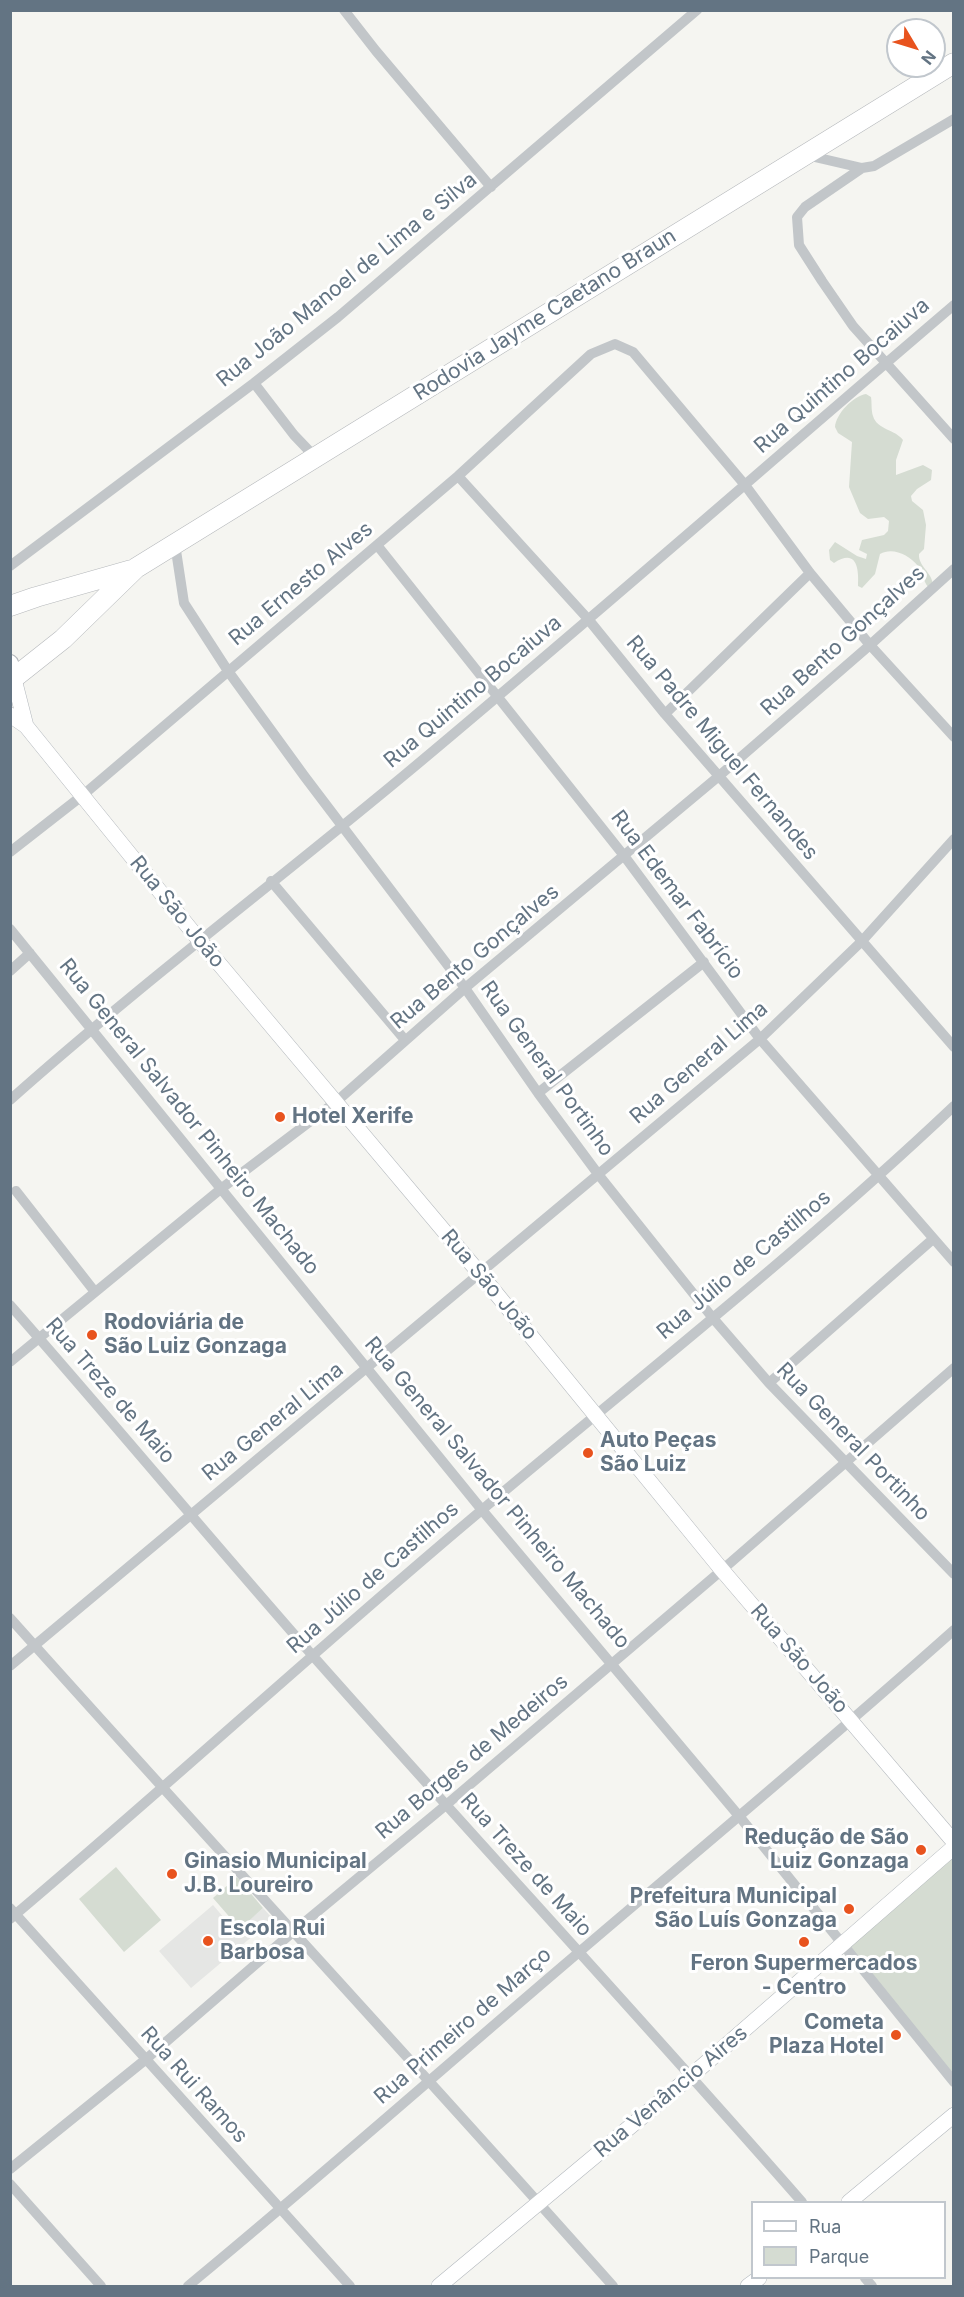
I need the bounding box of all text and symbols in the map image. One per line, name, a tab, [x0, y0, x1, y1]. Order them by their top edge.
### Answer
north arrow	[886, 18, 946, 78]
text: N	[917, 47, 940, 69]
street label: Rua João Manoel de Lima e Silva	[212, 167, 482, 393]
street label: Rodovia Jayme Caetano Braun	[409, 224, 681, 406]
street label: Rua Quintino Bocaiuva	[749, 293, 935, 459]
street label: Rua Ernesto Alves	[224, 517, 378, 651]
street label: Rua Bento Gonçalves	[756, 561, 930, 721]
street label: Rua Quintino Bocaiuva	[379, 610, 567, 774]
street label: Rua Padre Miguel Fernandes	[621, 631, 823, 865]
street label: Rua Edemar Fabrício	[605, 806, 749, 984]
street label: Rua São João	[124, 851, 230, 973]
street label: Rua Bento Gonçalves	[386, 879, 564, 1035]
street label: Rua General Salvador Pinheiro Machado	[54, 954, 324, 1280]
street label: Rua General Portinho	[475, 976, 619, 1162]
street label: Rua General Lima	[625, 996, 773, 1130]
place label: Hotel Xerife	[292, 1104, 413, 1130]
marker: Hotel Xerife	[273, 1110, 287, 1124]
street label: Rua Júlio de Castilhos	[652, 1185, 836, 1345]
street label: Rua São João	[435, 1225, 543, 1345]
place label: Rodoviária de São Luiz Gonzaga	[104, 1310, 287, 1360]
street label: Rua Treze de Maio	[40, 1313, 180, 1469]
marker: Rodoviária de São Luiz Gonzaga	[85, 1328, 99, 1342]
street label: Rua General Salvador Pinheiro Machado	[359, 1332, 635, 1654]
street label: Rua General Lima	[197, 1357, 349, 1487]
street label: Rua General Portinho	[771, 1358, 935, 1526]
place label: Auto Peças São Luiz	[600, 1428, 717, 1478]
marker: Auto Peças São Luiz	[581, 1446, 595, 1460]
street label: Rua Júlio de Castilhos	[282, 1497, 464, 1659]
street label: Rua São João	[745, 1599, 853, 1719]
street label: Rua Borges de Medeiros	[371, 1669, 573, 1845]
street label: Rua Treze de Maio	[455, 1788, 597, 1942]
place label: Redução de São Luiz Gonzaga	[744, 1825, 909, 1875]
marker: Redução de São Luiz Gonzaga	[914, 1843, 928, 1857]
place label: Ginasio Municipal J.B. Loureiro	[184, 1849, 367, 1899]
marker: Ginasio Municipal J.B. Loureiro	[165, 1867, 179, 1881]
place label: Prefeitura Municipal São Luís Gonzaga	[630, 1884, 837, 1934]
marker: Prefeitura Municipal São Luís Gonzaga	[842, 1902, 856, 1916]
place label: Escola Rui Barbosa	[220, 1916, 325, 1966]
marker: Escola Rui Barbosa	[201, 1934, 215, 1948]
marker: Feron Supermercados - Centro	[797, 1935, 811, 1949]
street label: Rua Primeiro de Março	[369, 1942, 557, 2110]
place label: Feron Supermercados - Centro	[691, 1951, 917, 2001]
place label: Cometa Plaza Hotel	[769, 2010, 884, 2060]
street label: Rua Venâncio Aires	[589, 2021, 753, 2163]
street label: Rua Rui Ramos	[135, 2022, 253, 2148]
marker: Cometa Plaza Hotel	[889, 2028, 903, 2042]
legend	[751, 2201, 946, 2279]
text: Rua	[809, 2216, 841, 2237]
text: Parque	[809, 2246, 869, 2267]

